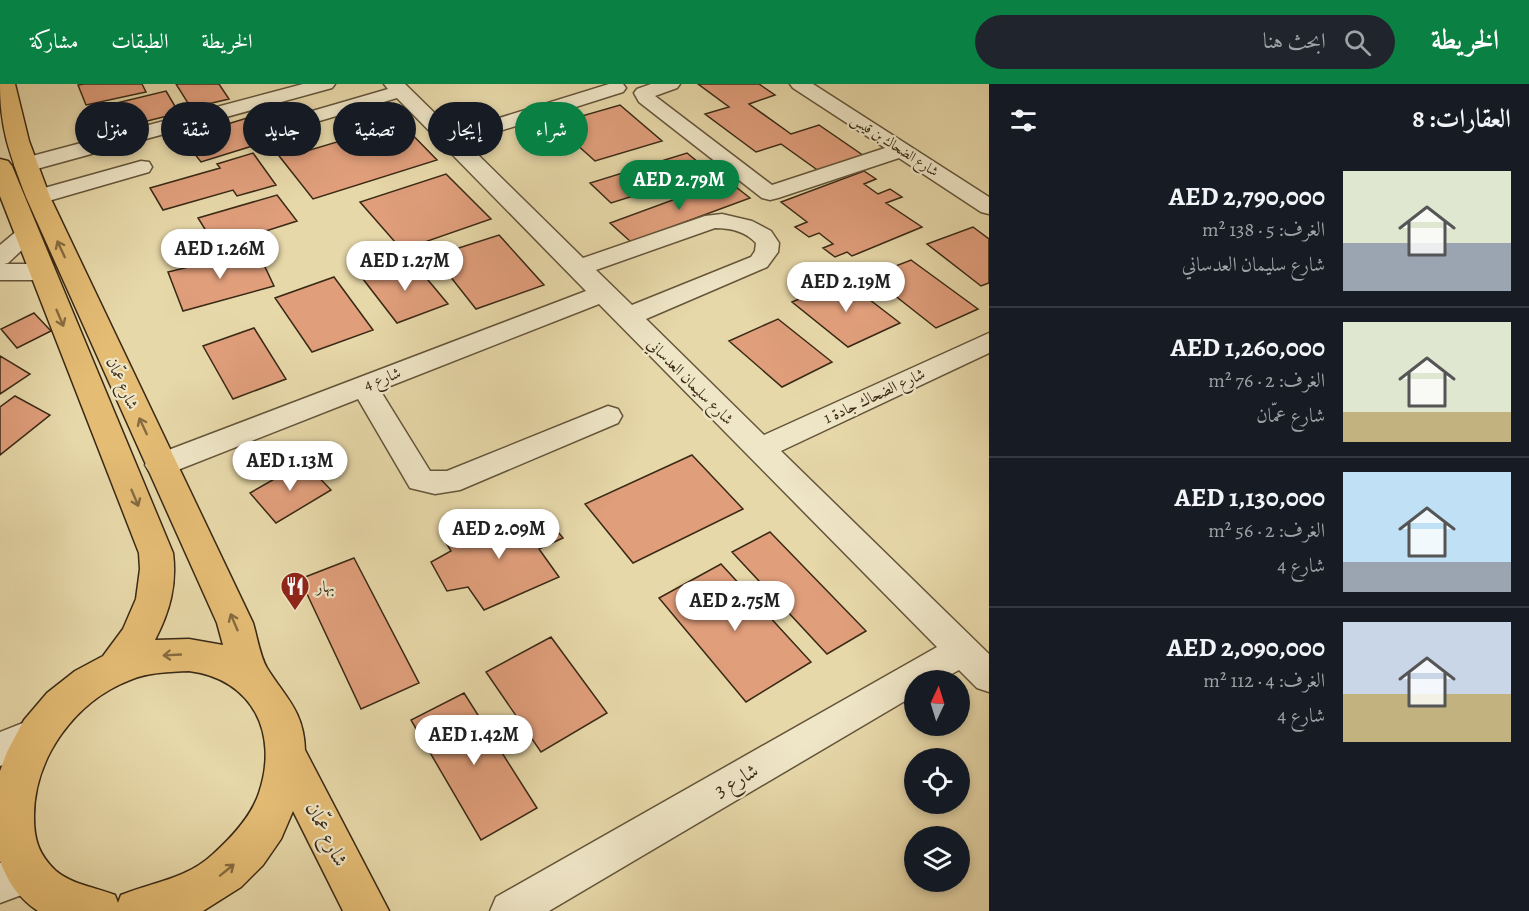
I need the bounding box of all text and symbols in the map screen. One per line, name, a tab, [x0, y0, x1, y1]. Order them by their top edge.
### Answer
search box	[975, 15, 1395, 69]
text: الخريطة	[1431, 21, 1499, 59]
text: ابحث هنا	[1263, 26, 1326, 56]
icon: search	[1341, 26, 1374, 59]
text: مشاركة	[30, 27, 78, 55]
text: الطبقات	[111, 27, 168, 55]
text: الخريطة	[201, 27, 253, 55]
text: العقارات: 8	[1412, 101, 1511, 136]
chip: منزل	[75, 102, 149, 156]
chip: شقة	[161, 102, 231, 156]
chip: جديد	[243, 102, 321, 156]
chip: تصفية	[333, 102, 416, 156]
chip: إيجار	[428, 102, 503, 156]
chip: شراء	[515, 102, 588, 156]
icon: filters	[1007, 104, 1040, 137]
street label: شارع الضحاك بن قيس	[846, 110, 942, 183]
pin: AED 2.79M	[610, 160, 748, 211]
text: AED 2.79M	[633, 166, 725, 193]
text: AED 2,790,000	[1169, 179, 1325, 214]
icon: home	[1391, 195, 1463, 267]
text: الغرف: 5 · 138 m²	[1202, 216, 1325, 243]
pin: AED 1.26M	[151, 229, 289, 280]
text: AED 1.26M	[175, 235, 265, 262]
one-way arrow	[55, 240, 66, 258]
pin: AED 1.27M	[336, 241, 474, 292]
text: AED 1.27M	[360, 247, 450, 274]
text: شارع سليمان العدساني	[1182, 251, 1325, 278]
pin: AED 2.19M	[777, 262, 915, 313]
text: AED 2.19M	[801, 268, 891, 295]
one-way arrow	[55, 308, 66, 327]
text: AED 1,260,000	[1170, 330, 1325, 365]
street label: شارع سليمان العدساني	[641, 333, 739, 431]
icon: home	[1391, 346, 1463, 418]
street label: شارع عمّان	[99, 353, 145, 414]
street label: شارع 4	[361, 362, 405, 398]
street label: شارع الضحاك جادة 1	[820, 363, 930, 431]
text: الغرف: 2 · 76 m²	[1208, 367, 1325, 394]
text: شارع عمّان	[1256, 402, 1325, 429]
one-way arrow	[136, 418, 148, 436]
pin: AED 1.13M	[221, 441, 359, 492]
text: AED 1.13M	[246, 447, 334, 474]
text: AED 1,130,000	[1175, 480, 1325, 515]
one-way arrow	[130, 489, 141, 507]
icon: home	[1391, 496, 1463, 568]
pin: AED 2.09M	[430, 509, 568, 560]
text: AED 2.09M	[452, 515, 546, 542]
text: الغرف: 2 · 56 m²	[1208, 517, 1325, 544]
text: شارع 4	[1277, 552, 1325, 579]
restaurant icon: بهار	[279, 570, 311, 612]
place label: بهار	[314, 576, 335, 598]
pin: AED 2.75M	[666, 581, 804, 632]
text: AED 2.75M	[690, 587, 780, 614]
one-way arrow	[228, 613, 239, 632]
text: AED 2,090,000	[1167, 630, 1325, 665]
icon: home	[1391, 646, 1463, 718]
one-way arrow	[163, 649, 183, 660]
text: الغرف: 4 · 112 m²	[1203, 667, 1325, 694]
north arrow	[904, 670, 970, 736]
map controls	[904, 670, 970, 892]
text: شارع 4	[1277, 702, 1325, 729]
pin: AED 1.42M	[405, 715, 543, 766]
text: AED 1.42M	[429, 721, 519, 748]
button: locate	[904, 748, 970, 814]
street label: شارع 3	[709, 757, 765, 807]
street label: شارع عمّان	[295, 797, 355, 873]
button: layers	[904, 826, 970, 892]
one-way arrow	[219, 863, 235, 876]

